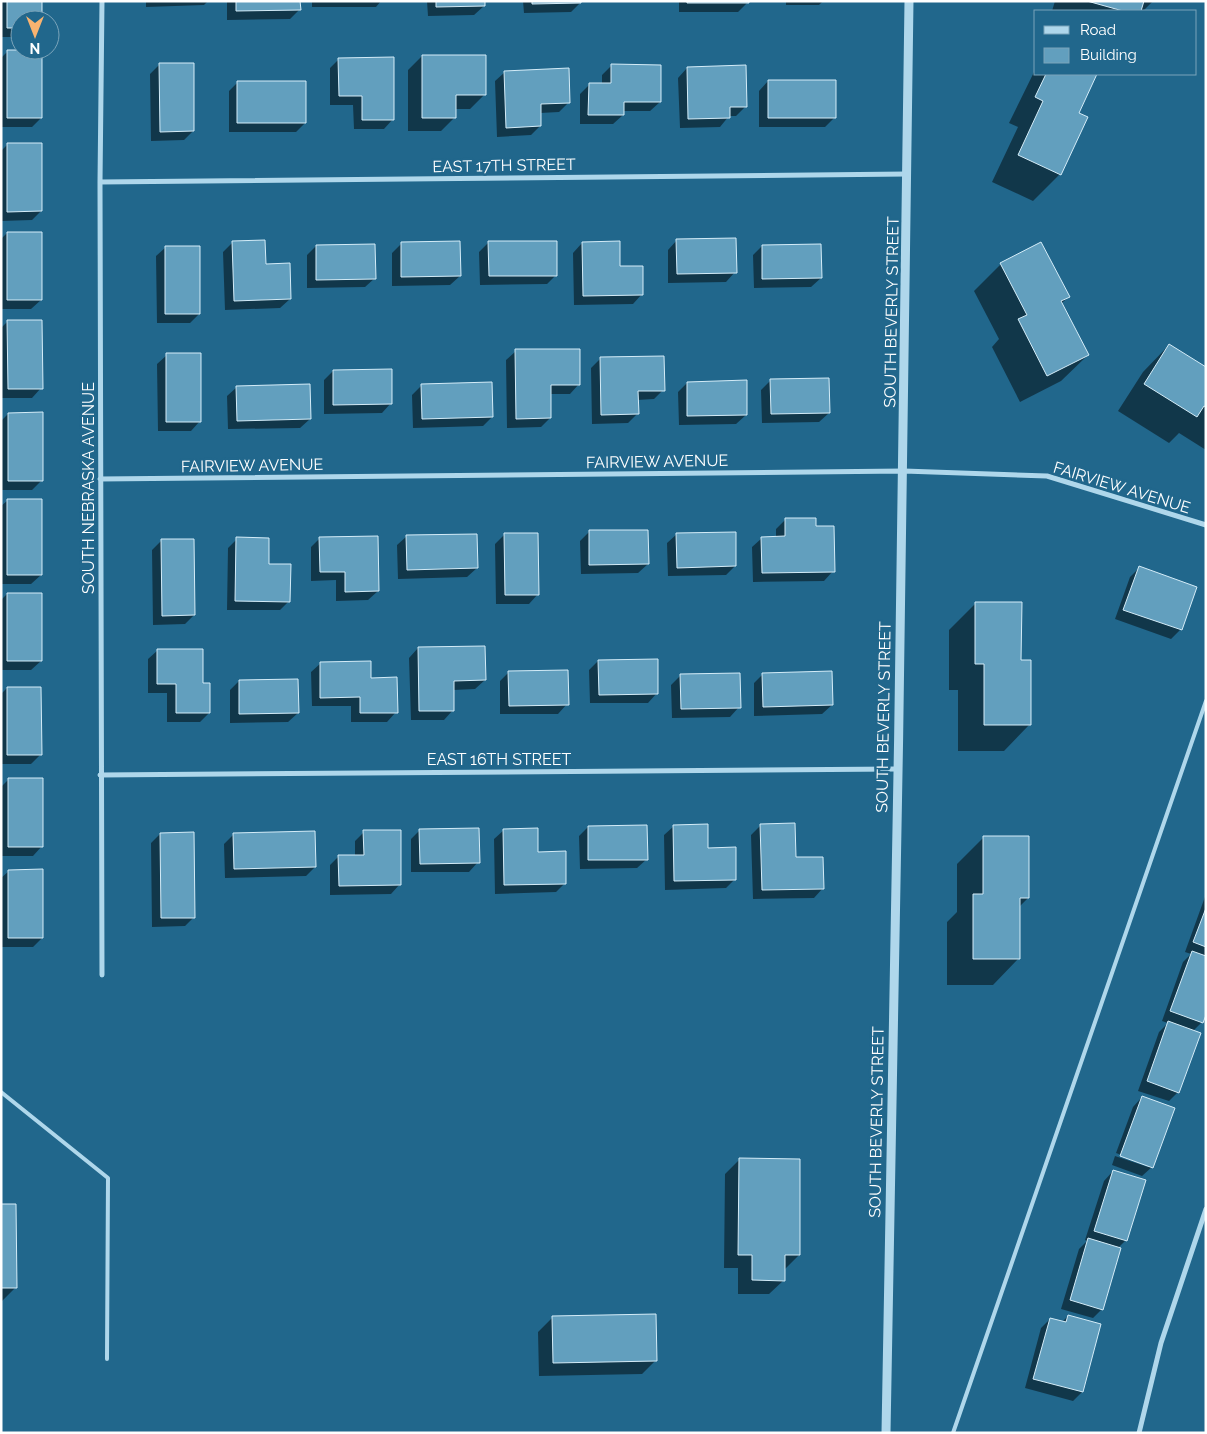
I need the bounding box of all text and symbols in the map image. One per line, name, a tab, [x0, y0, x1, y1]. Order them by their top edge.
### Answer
north arrow	[10, 10, 60, 60]
legend	[1034, 10, 1197, 75]
text: Road	[1080, 21, 1116, 39]
text: N	[30, 40, 40, 56]
text: Building	[1080, 46, 1137, 64]
street label: EAST 17TH STREET	[432, 155, 576, 176]
street label: SOUTH BEVERLY STREET	[880, 216, 903, 408]
street label: SOUTH NEBRASKA AVENUE	[79, 382, 98, 594]
street label: FAIRVIEW AVENUE	[586, 451, 729, 472]
street label: FAIRVIEW AVENUE	[181, 455, 324, 476]
street label: FAIRVIEW AVENUE	[1051, 458, 1193, 517]
street label: SOUTH BEVERLY STREET	[872, 621, 895, 813]
street label: EAST 16TH STREET	[427, 750, 572, 769]
street label: SOUTH BEVERLY STREET	[865, 1026, 888, 1218]

